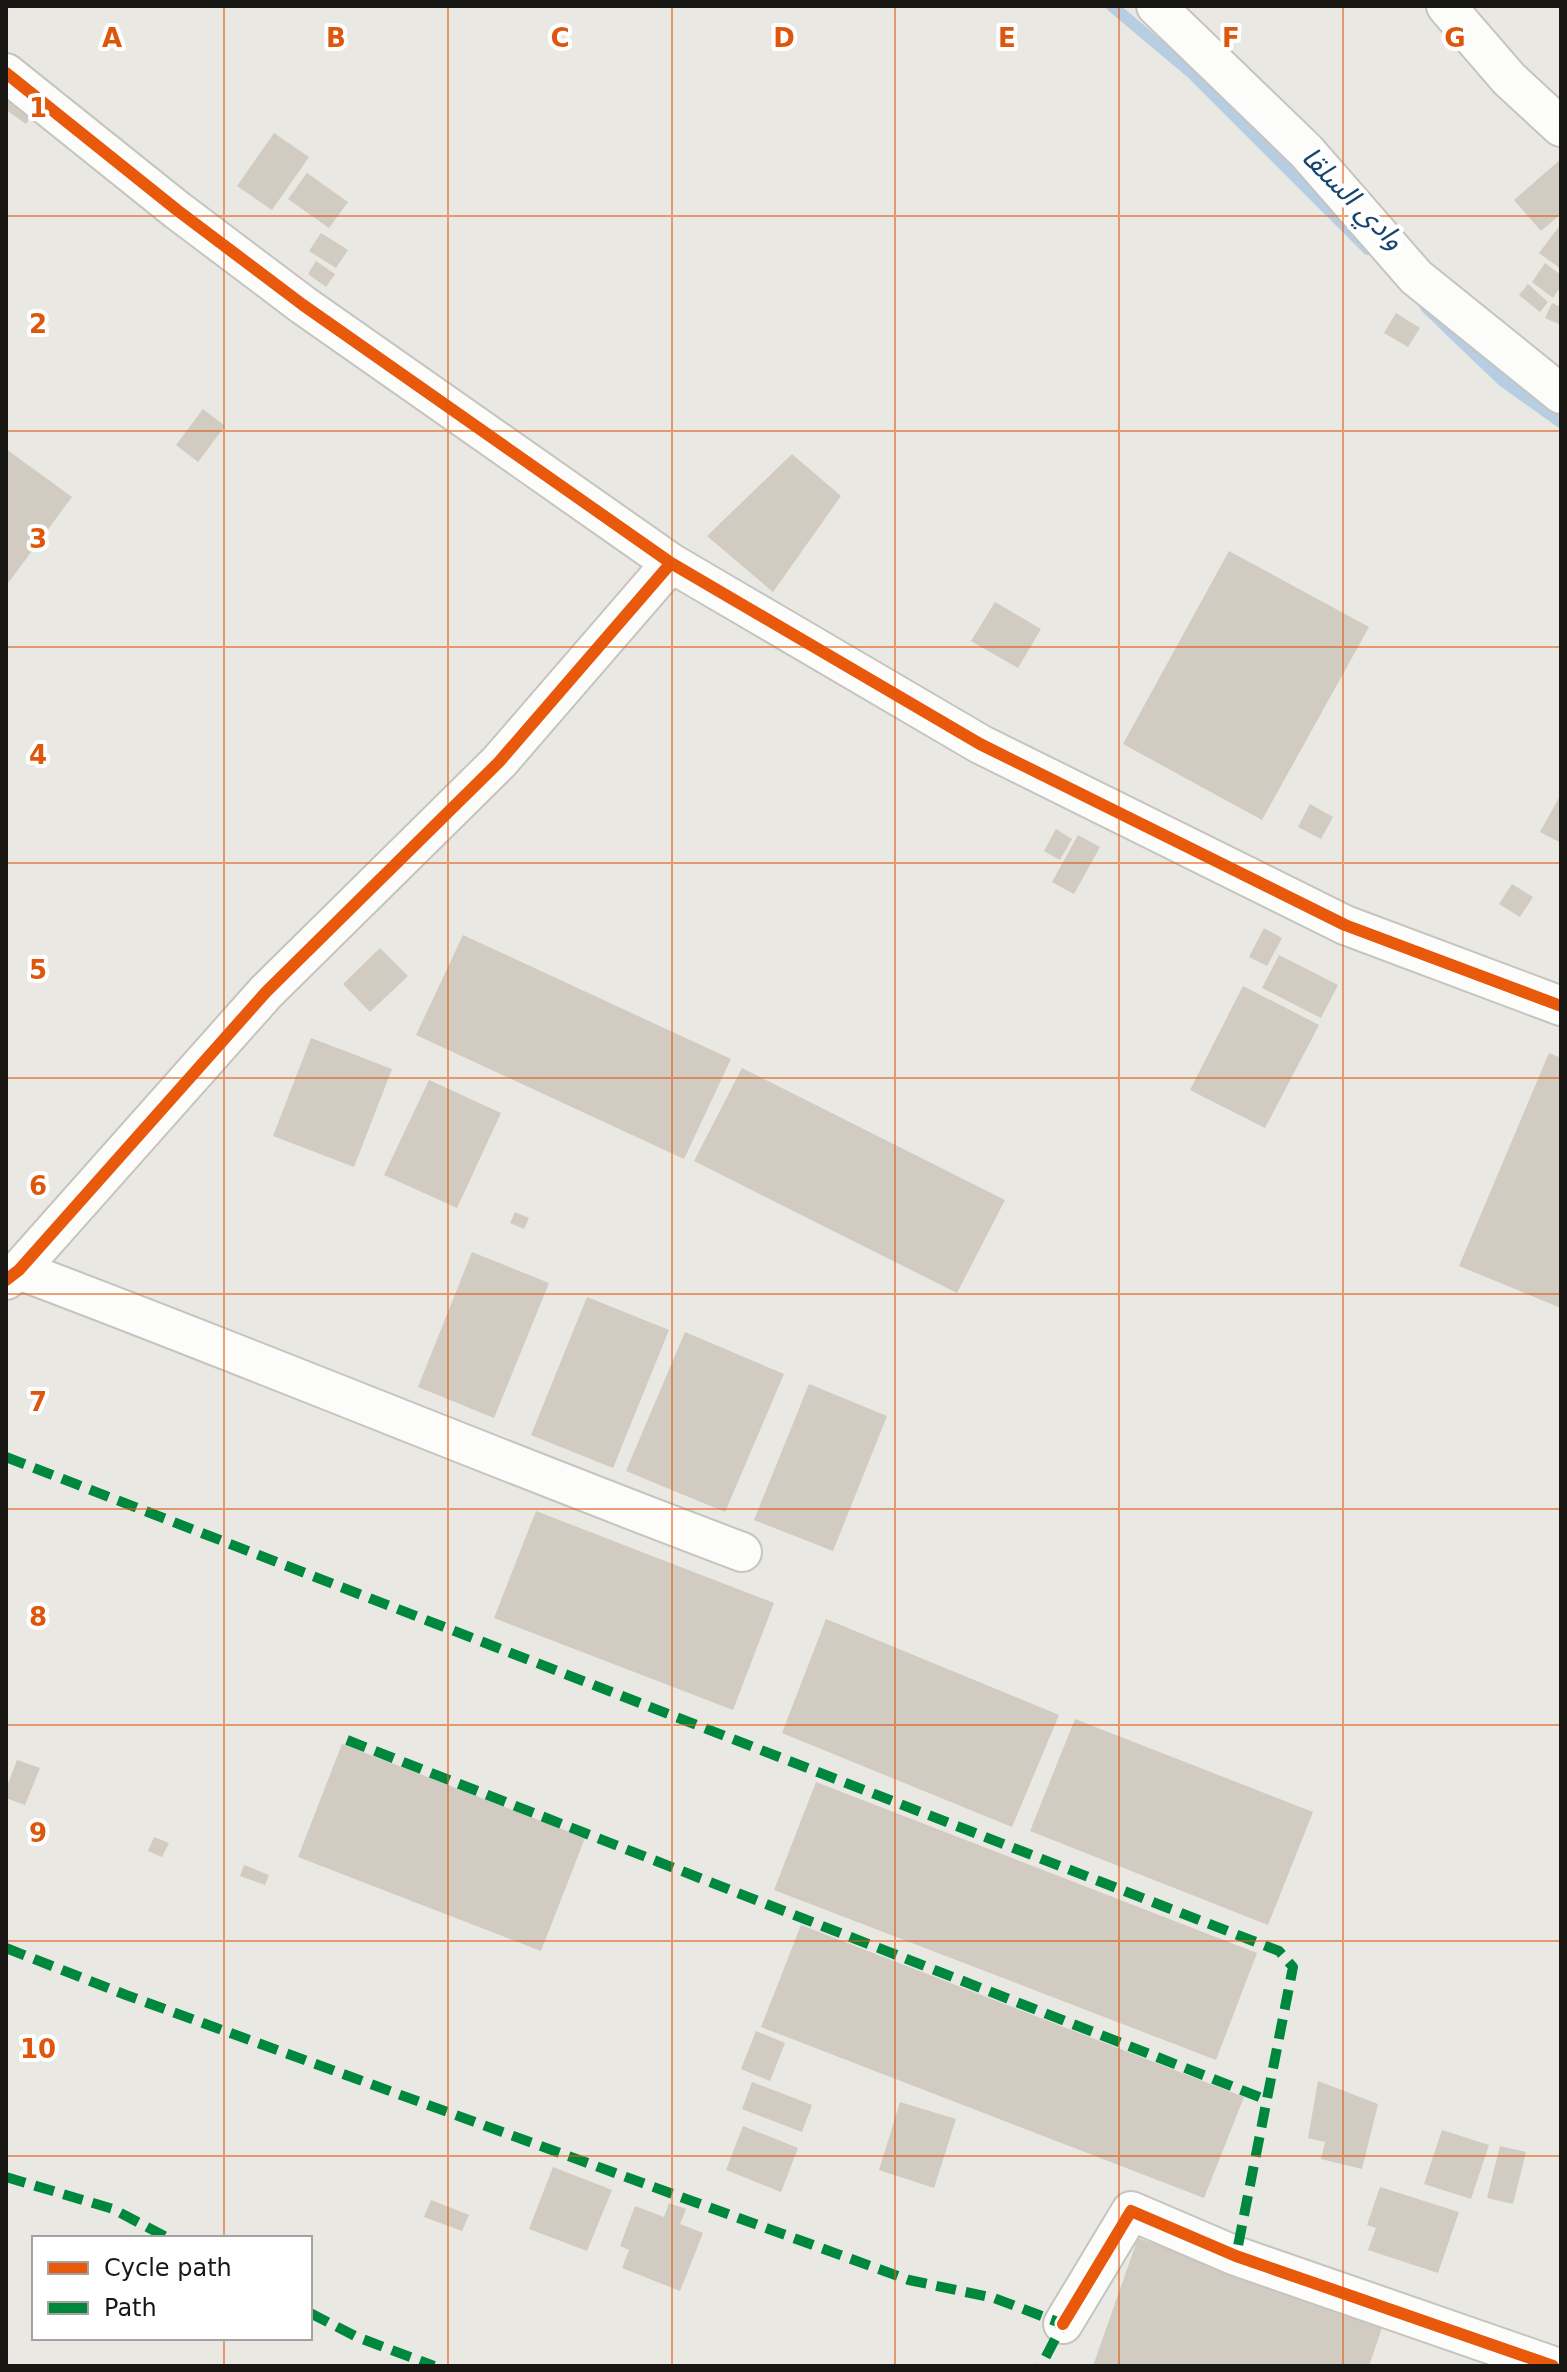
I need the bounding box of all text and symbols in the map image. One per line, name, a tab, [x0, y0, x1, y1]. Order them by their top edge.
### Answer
text: A	[102, 23, 122, 53]
text: B	[326, 23, 346, 53]
text: C	[550, 23, 570, 53]
text: D	[773, 23, 795, 53]
text: E	[998, 23, 1016, 53]
text: F	[1222, 23, 1240, 53]
text: G	[1444, 23, 1466, 53]
text: 1	[29, 93, 47, 123]
water label: وادي السلقا	[1291, 140, 1411, 260]
text: 2	[29, 309, 47, 339]
text: 3	[29, 524, 47, 554]
text: 4	[29, 740, 47, 770]
text: 5	[29, 955, 47, 985]
text: 6	[29, 1171, 47, 1201]
text: 7	[29, 1387, 47, 1417]
text: 8	[29, 1602, 47, 1632]
text: 9	[29, 1818, 47, 1848]
text: 10	[20, 2034, 56, 2064]
legend	[32, 2236, 312, 2340]
text: Cycle path	[104, 2254, 232, 2282]
text: Path	[104, 2294, 157, 2322]

